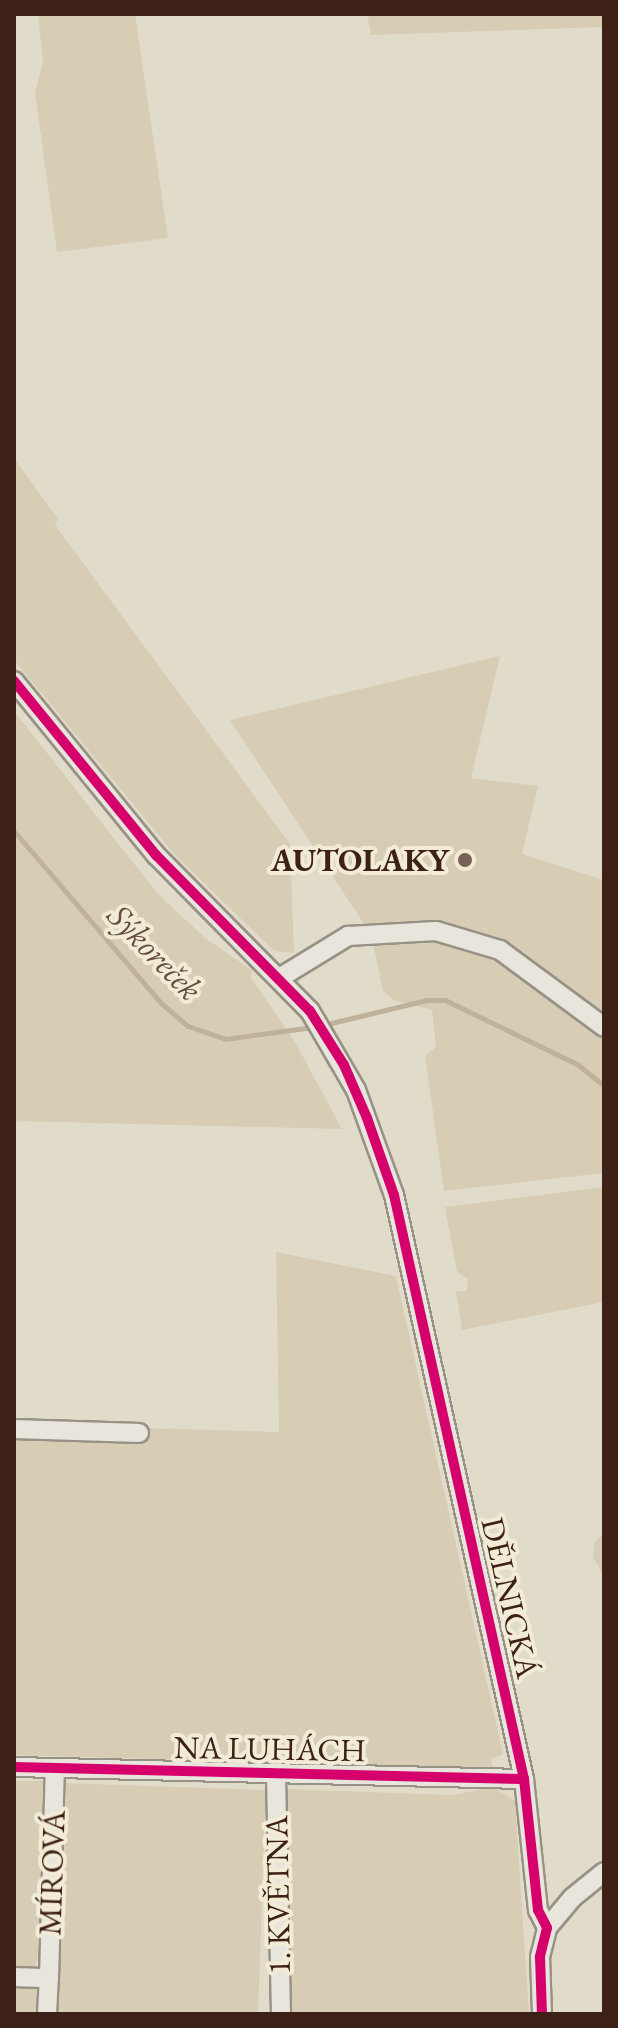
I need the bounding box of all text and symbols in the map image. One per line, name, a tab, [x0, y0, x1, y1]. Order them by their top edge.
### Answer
place label: AUTOLAKY	[271, 841, 449, 879]
marker: AUTOLAKY	[456, 851, 474, 869]
water label: Sýkoreček	[99, 895, 211, 1009]
street label: DĚLNICKÁ	[473, 1514, 547, 1682]
street label: NA LUHÁCH	[174, 1728, 366, 1770]
street label: MÍROVÁ	[31, 1810, 73, 1936]
street label: 1. KVĚTNA	[257, 1815, 299, 1975]

